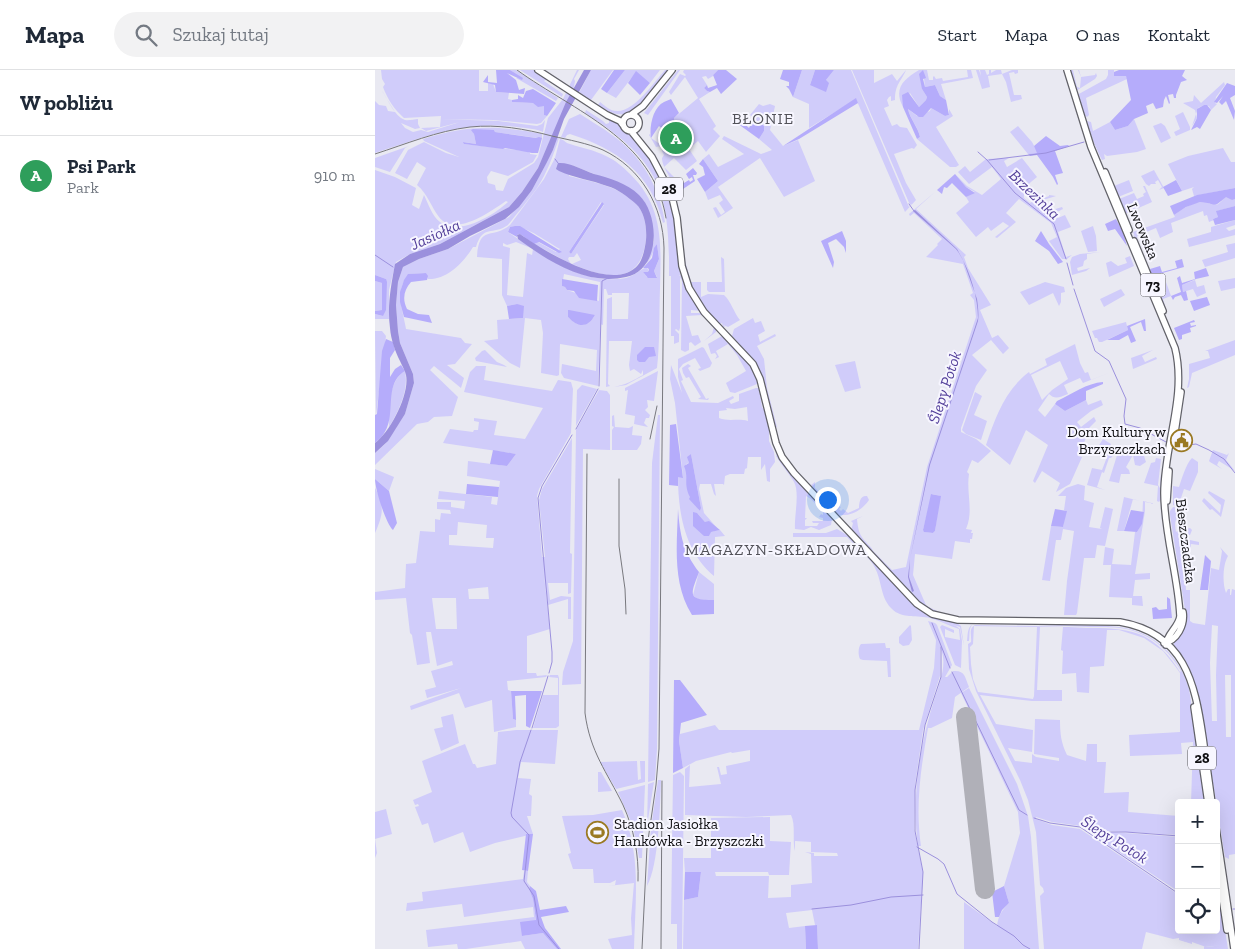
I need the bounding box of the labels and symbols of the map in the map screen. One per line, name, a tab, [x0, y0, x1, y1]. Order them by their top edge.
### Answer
district label: BŁONIE	[732, 109, 794, 128]
pin: A	[660, 119, 692, 157]
water label: Brzezinka	[1005, 165, 1064, 223]
road number: 28	[655, 178, 683, 200]
street label: Lwowska	[1123, 200, 1163, 262]
water label: Jasiołka	[407, 215, 463, 254]
road number: 73	[1141, 274, 1165, 296]
water label: Ślepy Potok	[924, 349, 965, 426]
place label: Dom Kultury w Brzyszczkach	[1067, 423, 1167, 458]
public building icon: Dom Kultury w Brzyszczkach	[1170, 429, 1194, 453]
your location	[815, 487, 841, 513]
street label: Bieszczadzka	[1172, 498, 1200, 584]
district label: MAGAZYN-SKŁADOWA	[685, 540, 867, 559]
road number: 28	[1188, 746, 1216, 770]
water label: Ślepy Potok	[1078, 811, 1152, 867]
place label: Stadion Jasiołka Hankówka - Brzyszczki	[614, 815, 764, 850]
sports icon: Stadion Jasiołka Hankówka - Brzyszczki	[586, 821, 610, 845]

